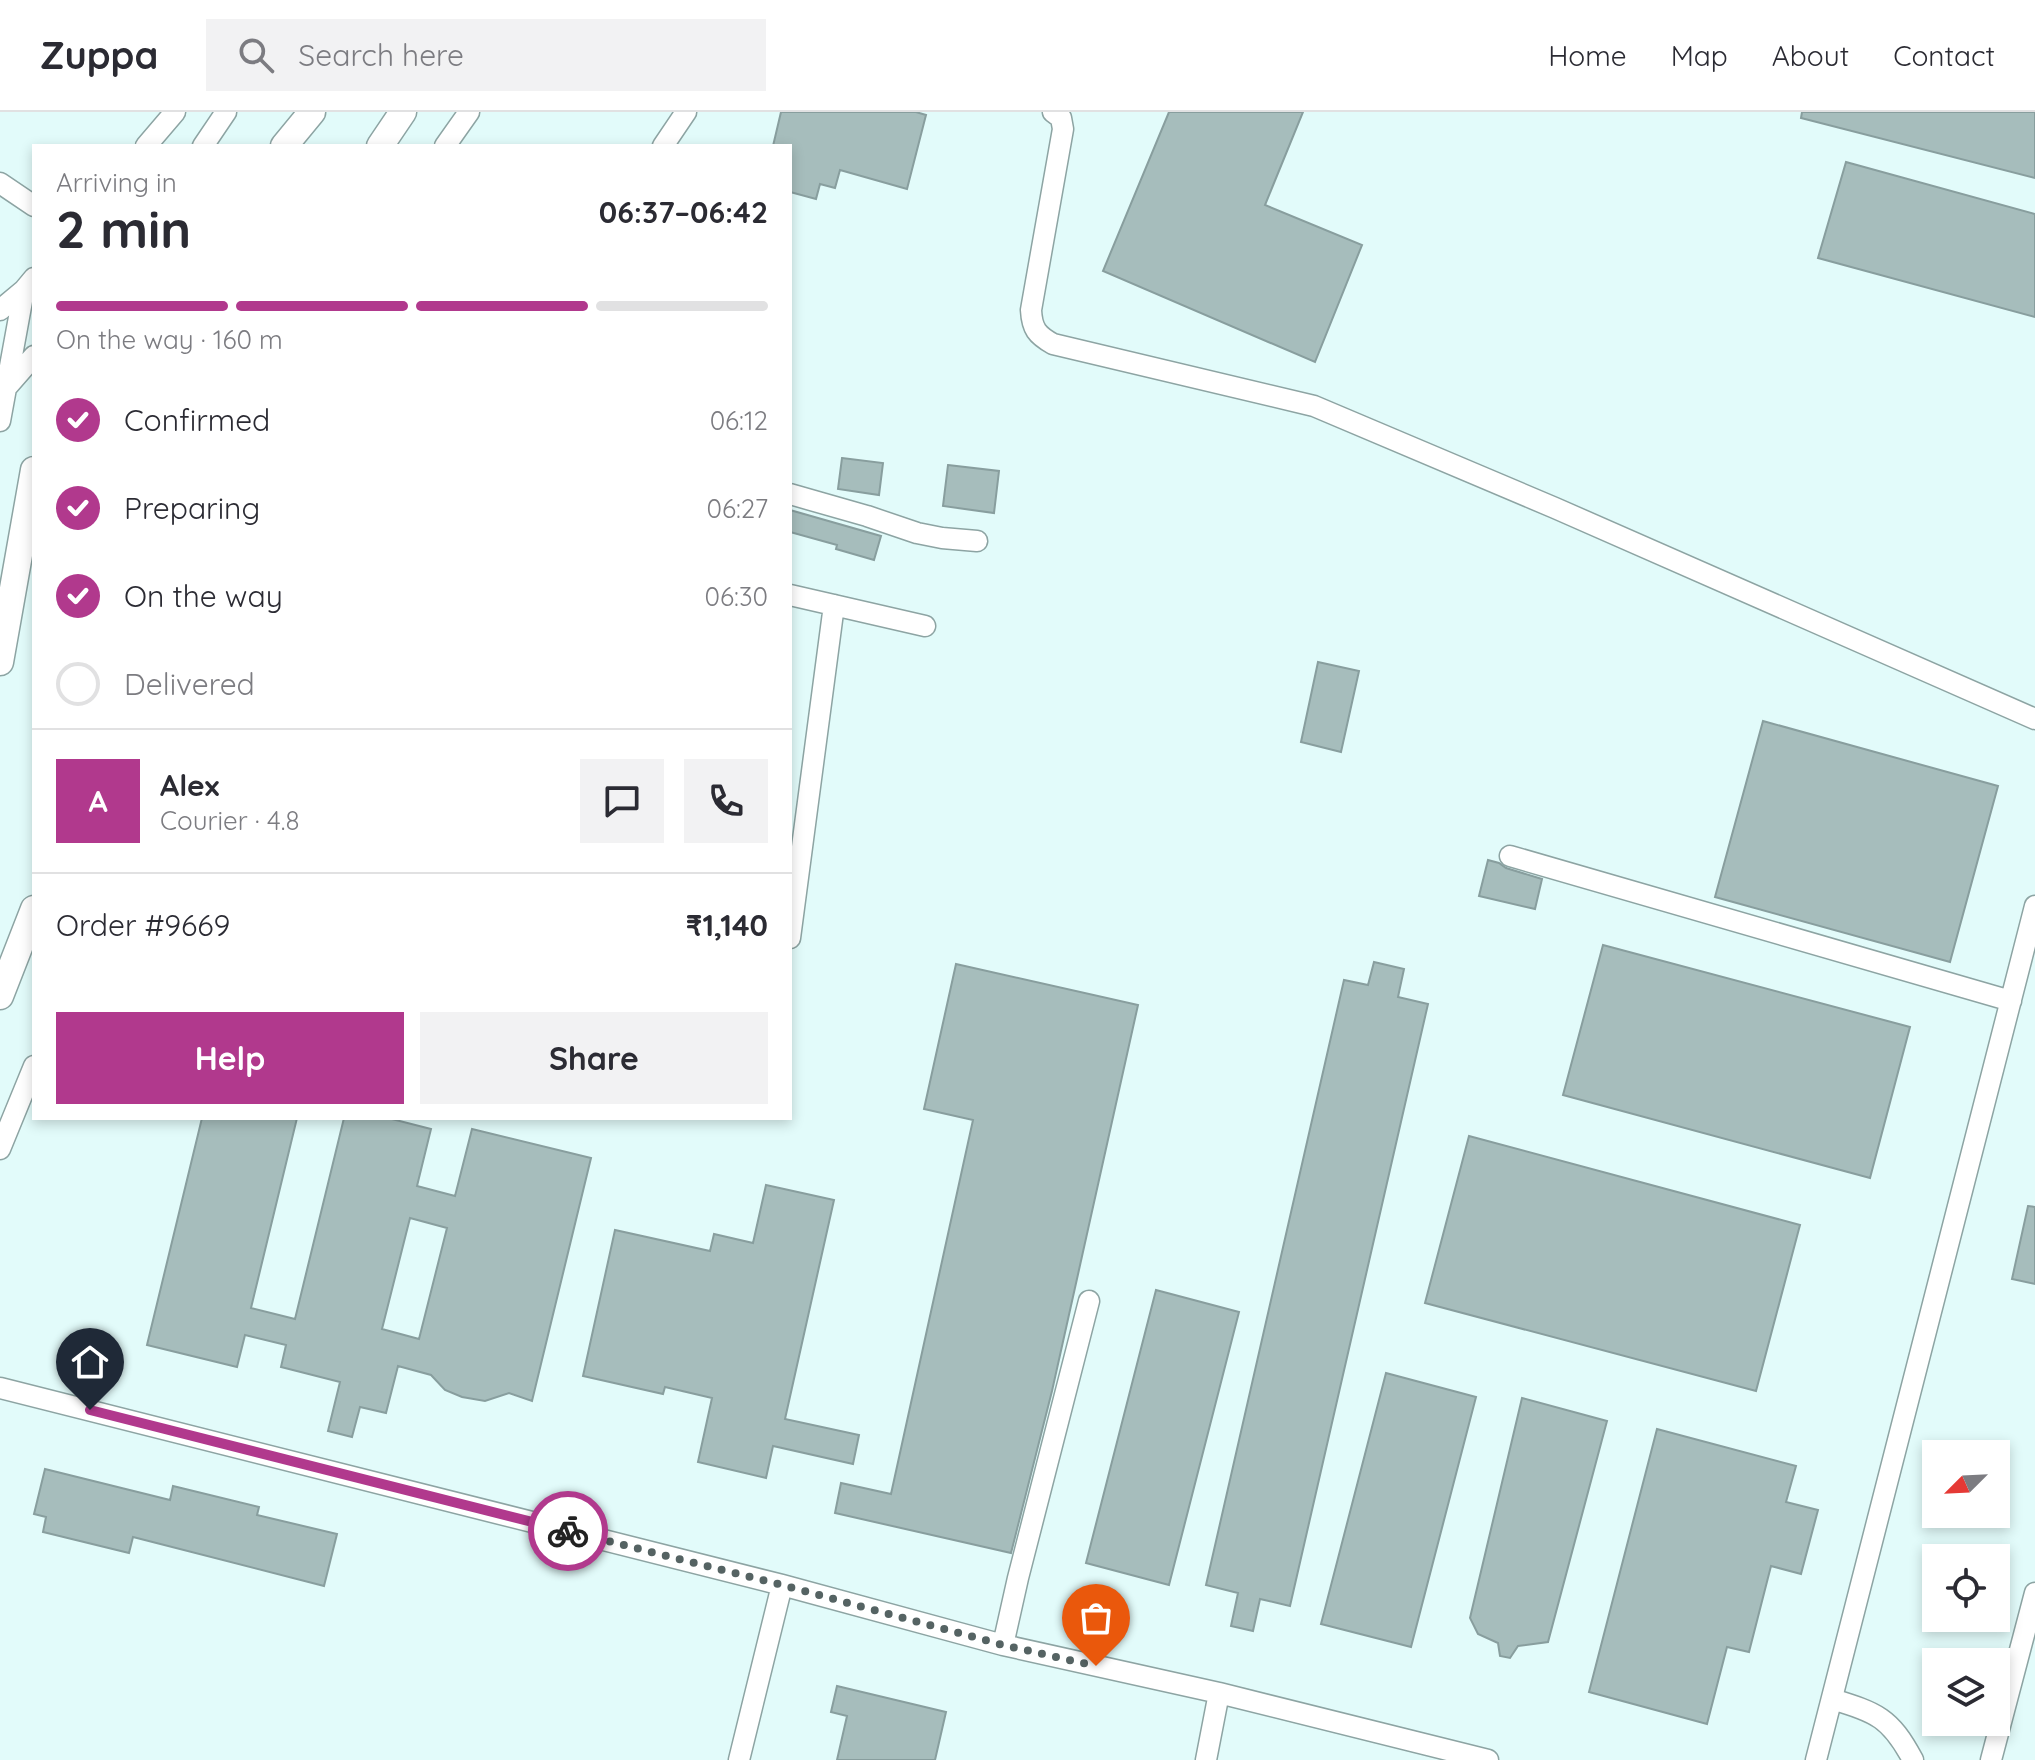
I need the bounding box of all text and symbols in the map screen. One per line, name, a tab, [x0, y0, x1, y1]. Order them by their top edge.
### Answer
search box	[206, 19, 766, 91]
text: Zuppa	[40, 31, 158, 79]
icon: search	[234, 33, 278, 77]
text: Search here	[298, 36, 464, 74]
text: Home	[1548, 38, 1627, 73]
text: Map	[1671, 38, 1728, 73]
text: About	[1772, 38, 1849, 73]
text: Contact	[1893, 38, 1995, 73]
text: Arriving in	[56, 166, 177, 199]
text: 06:37–06:42	[599, 193, 768, 231]
text: 2 min	[56, 196, 191, 261]
text: On the way · 160 m	[56, 323, 283, 356]
icon: check	[56, 398, 100, 442]
text: Confirmed	[124, 401, 270, 439]
text: 06:12	[710, 404, 768, 437]
icon: check	[56, 486, 100, 530]
text: Preparing	[124, 489, 260, 527]
text: 06:27	[706, 492, 768, 525]
icon: check	[56, 574, 100, 618]
text: On the way	[124, 577, 283, 615]
text: 06:30	[705, 580, 768, 613]
text: Delivered	[124, 665, 255, 703]
button: chat	[580, 759, 664, 843]
button: phone	[684, 759, 768, 843]
text: Alex	[160, 766, 219, 804]
text: A	[88, 782, 108, 820]
text: Courier · 4.8	[160, 804, 299, 837]
text: Order #9669	[56, 906, 230, 944]
text: ₹1,140	[686, 906, 768, 944]
button: Help	[56, 1012, 404, 1104]
button: Share	[420, 1012, 768, 1104]
pin	[56, 1328, 124, 1410]
icon: home	[68, 1340, 112, 1384]
north arrow	[1922, 1440, 2010, 1528]
map controls	[1922, 1440, 2010, 1736]
courier	[528, 1491, 608, 1571]
icon: bike	[546, 1509, 590, 1553]
button: locate	[1922, 1544, 2010, 1632]
pin	[1062, 1584, 1130, 1666]
icon: bag	[1074, 1596, 1118, 1640]
button: layers	[1922, 1648, 2010, 1736]

